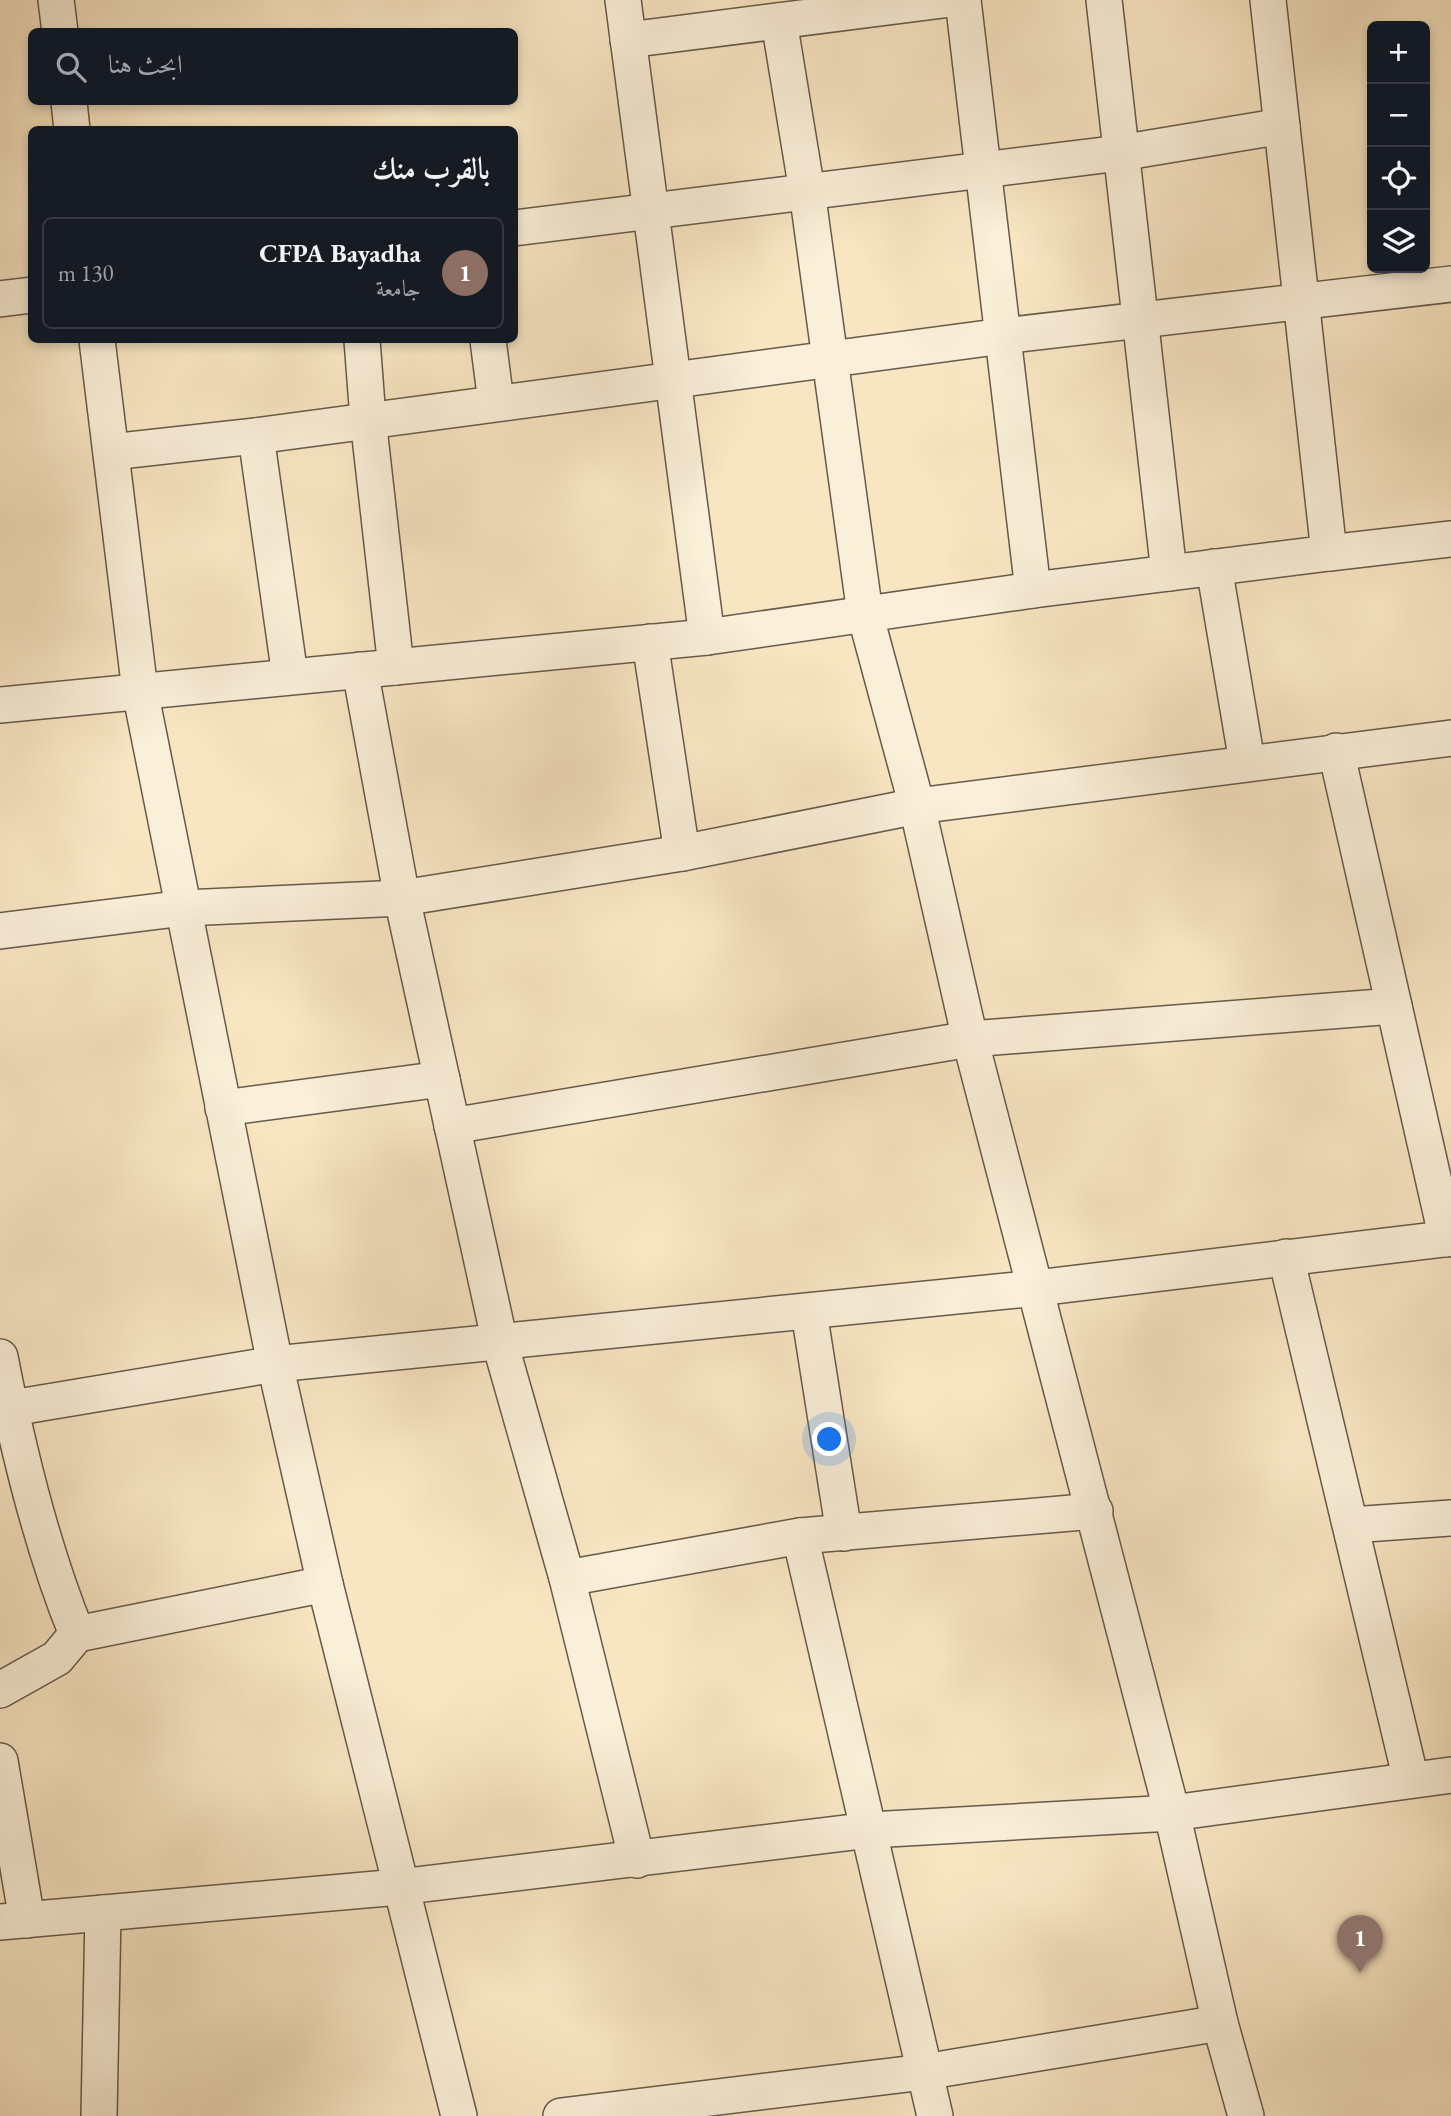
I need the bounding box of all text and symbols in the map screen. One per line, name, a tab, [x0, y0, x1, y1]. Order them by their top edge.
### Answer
map controls	[1367, 21, 1430, 273]
button: +	[1367, 21, 1430, 84]
search box	[28, 28, 518, 105]
text: ابحث هنا	[108, 47, 183, 81]
icon: search	[52, 48, 90, 86]
button: −	[1367, 84, 1430, 147]
button: locate	[1367, 147, 1430, 210]
text: بالقرب منك	[372, 149, 490, 188]
button: layers	[1367, 210, 1430, 273]
text: CFPA Bayadha	[259, 236, 421, 270]
text: 130 m	[58, 258, 114, 288]
text: 1	[459, 258, 471, 288]
text: جامعة	[376, 273, 421, 303]
your location	[812, 1422, 846, 1456]
pin: 1	[1337, 1915, 1383, 1973]

